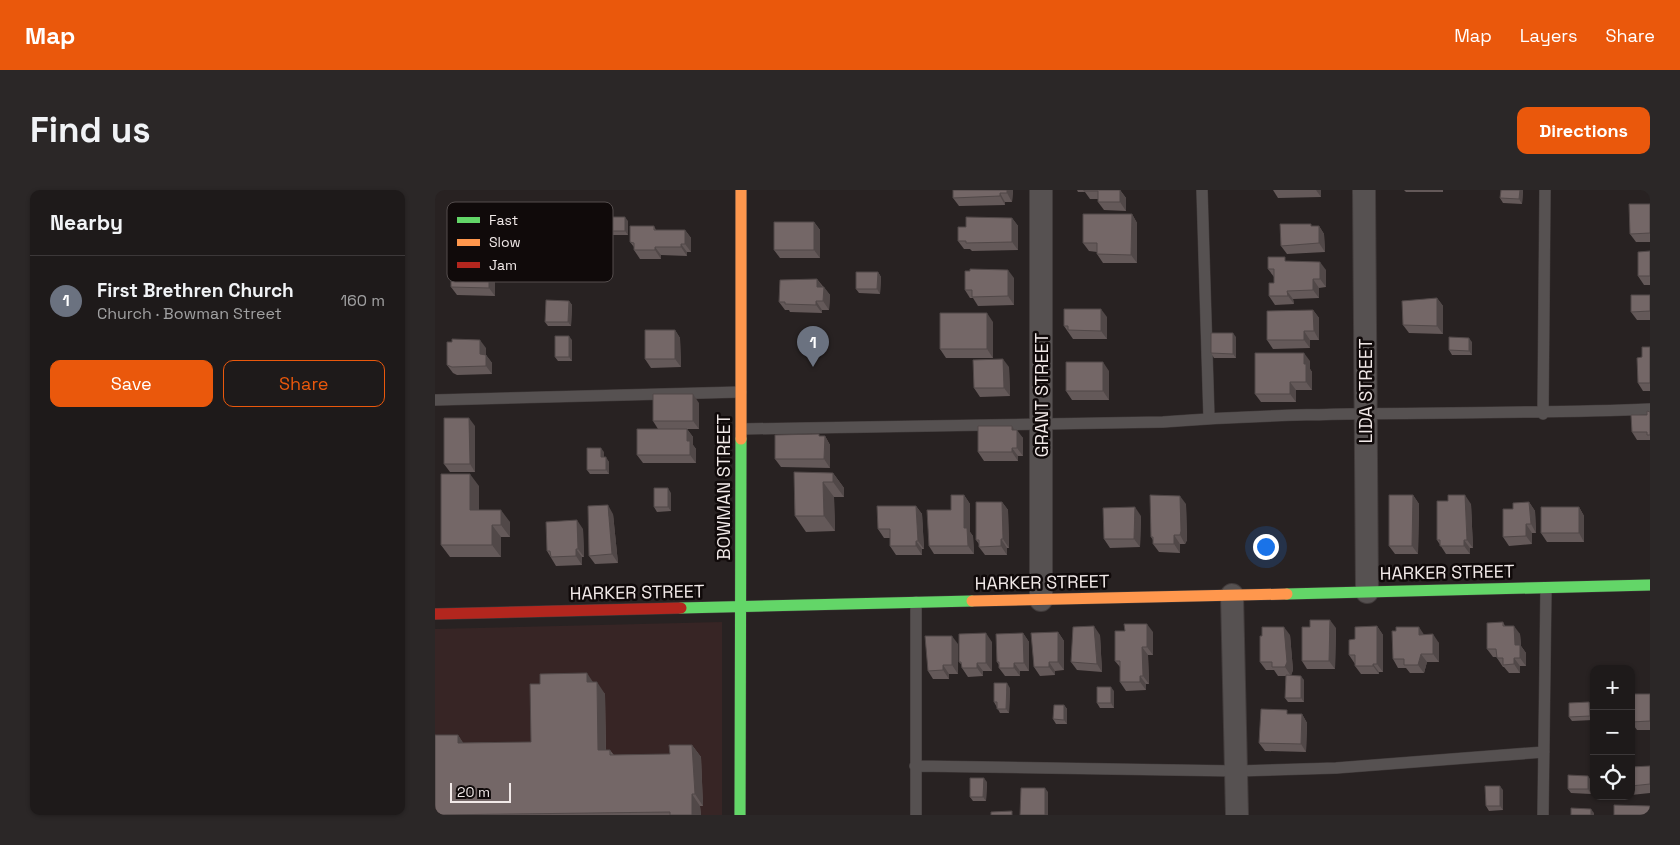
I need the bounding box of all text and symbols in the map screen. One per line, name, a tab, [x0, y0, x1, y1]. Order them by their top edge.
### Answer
text: Map	[25, 20, 75, 51]
text: Map	[1454, 24, 1492, 47]
text: Layers	[1520, 24, 1577, 47]
text: Share	[1605, 24, 1655, 47]
button: Directions	[1517, 107, 1650, 154]
text: Find us	[30, 108, 151, 152]
legend	[447, 202, 613, 282]
text: Nearby	[50, 209, 123, 236]
text: Fast	[489, 211, 518, 229]
text: Slow	[489, 233, 521, 251]
text: Jam	[489, 256, 517, 274]
text: First Brethren Church	[97, 278, 294, 303]
text: 1	[62, 290, 70, 311]
text: 160 m	[340, 290, 385, 311]
text: Church · Bowman Street	[97, 303, 282, 324]
pin: 1	[797, 326, 829, 367]
street label: GRANT STREET	[1030, 332, 1053, 457]
street label: LIDA STREET	[1354, 338, 1377, 444]
button: Save	[50, 360, 213, 407]
button: Share	[223, 360, 385, 407]
street label: BOWMAN STREET	[712, 413, 735, 560]
your location	[1253, 534, 1279, 560]
street label: HARKER STREET	[1379, 559, 1515, 585]
street label: HARKER STREET	[974, 569, 1110, 595]
street label: HARKER STREET	[569, 579, 705, 605]
map controls	[1590, 665, 1635, 800]
button: +	[1590, 665, 1635, 710]
button: −	[1590, 710, 1635, 755]
button: locate	[1590, 755, 1635, 800]
scale bar	[450, 780, 511, 803]
text: 20 m	[457, 783, 490, 801]

